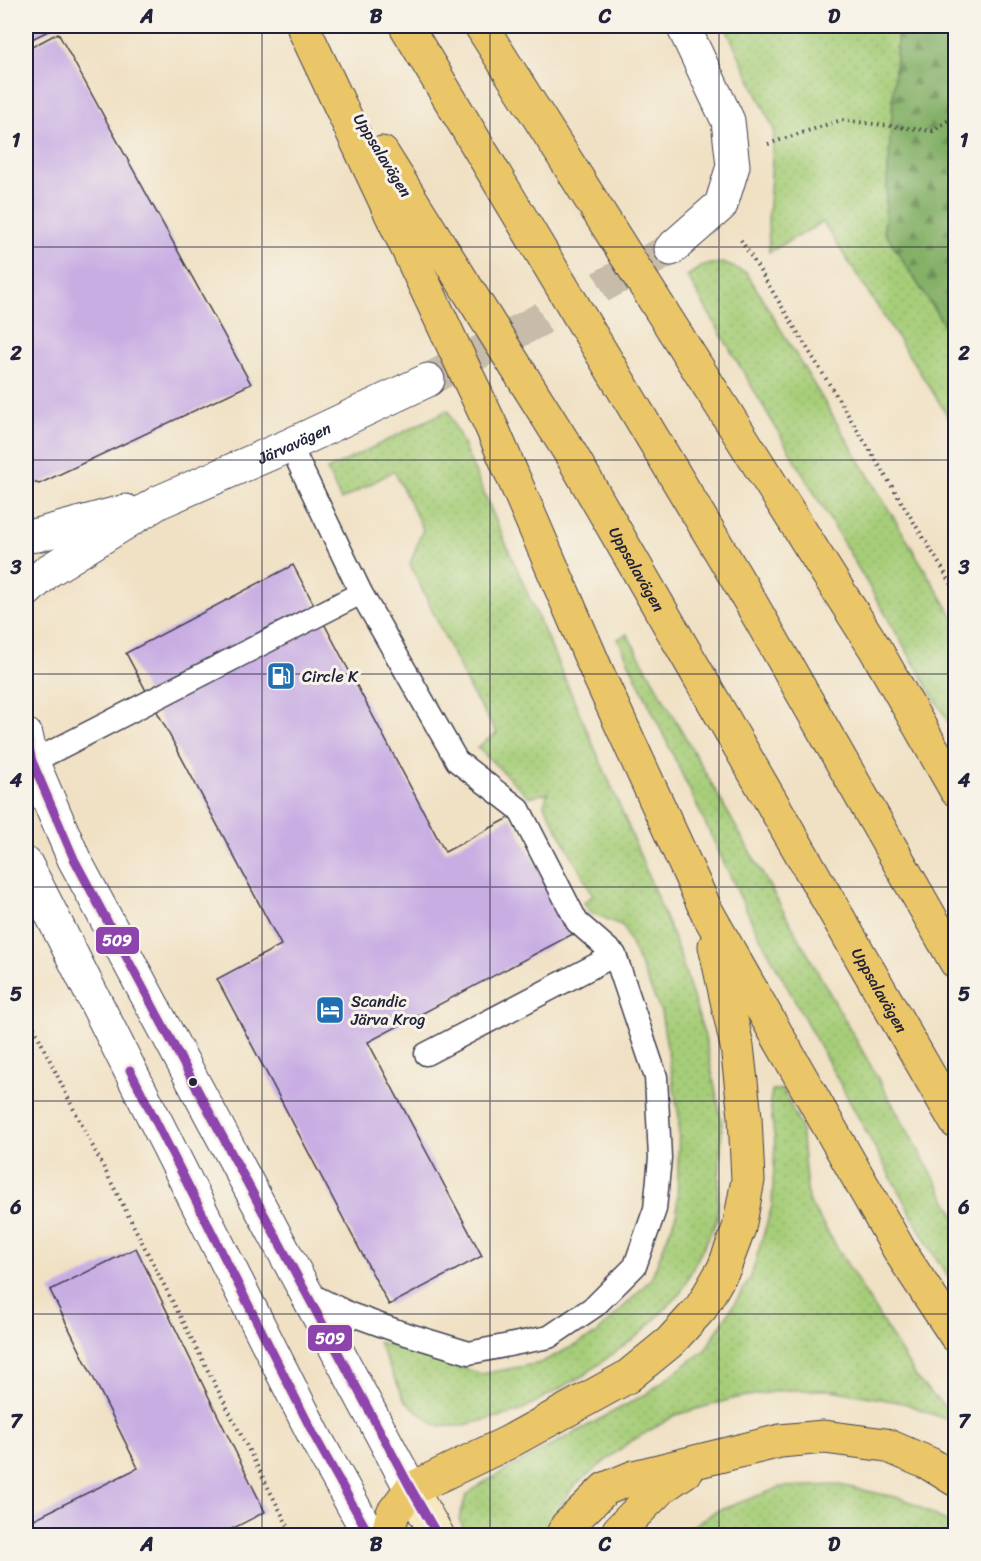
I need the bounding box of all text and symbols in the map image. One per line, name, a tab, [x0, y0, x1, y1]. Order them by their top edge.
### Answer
text: A	[139, 0, 154, 34]
text: B	[370, 0, 383, 34]
text: C	[598, 0, 612, 34]
text: D	[828, 0, 841, 34]
street label: Uppsalavägen	[345, 107, 420, 203]
text: 1	[12, 123, 21, 158]
text: 1	[960, 123, 969, 158]
text: 2	[9, 336, 22, 371]
text: 2	[957, 336, 970, 371]
street label: Järvavägen	[252, 414, 336, 473]
street label: Uppsalavägen	[600, 521, 673, 618]
text: 3	[10, 550, 22, 585]
text: 3	[958, 550, 970, 585]
fuel station icon: Circle K	[265, 660, 297, 692]
place label: Circle K	[302, 662, 359, 691]
text: 4	[9, 763, 23, 798]
text: 4	[957, 763, 971, 798]
line badge: 509	[95, 926, 140, 955]
text: 509	[102, 926, 132, 955]
street label: Uppsalavägen	[843, 942, 916, 1039]
text: 5	[10, 977, 22, 1012]
text: 5	[958, 977, 970, 1012]
place label: Scandic Järva Krog	[350, 987, 425, 1034]
hotel icon: Scandic Järva Krog	[314, 994, 346, 1026]
unlabelled marker	[187, 1076, 199, 1088]
text: 6	[9, 1190, 22, 1225]
text: 6	[957, 1190, 970, 1225]
line badge: 509	[307, 1324, 353, 1352]
text: 509	[315, 1324, 345, 1353]
text: 7	[10, 1404, 23, 1439]
text: 7	[958, 1404, 971, 1439]
text: A	[139, 1527, 154, 1561]
text: B	[370, 1527, 383, 1561]
text: C	[598, 1527, 612, 1561]
text: D	[828, 1527, 841, 1561]

